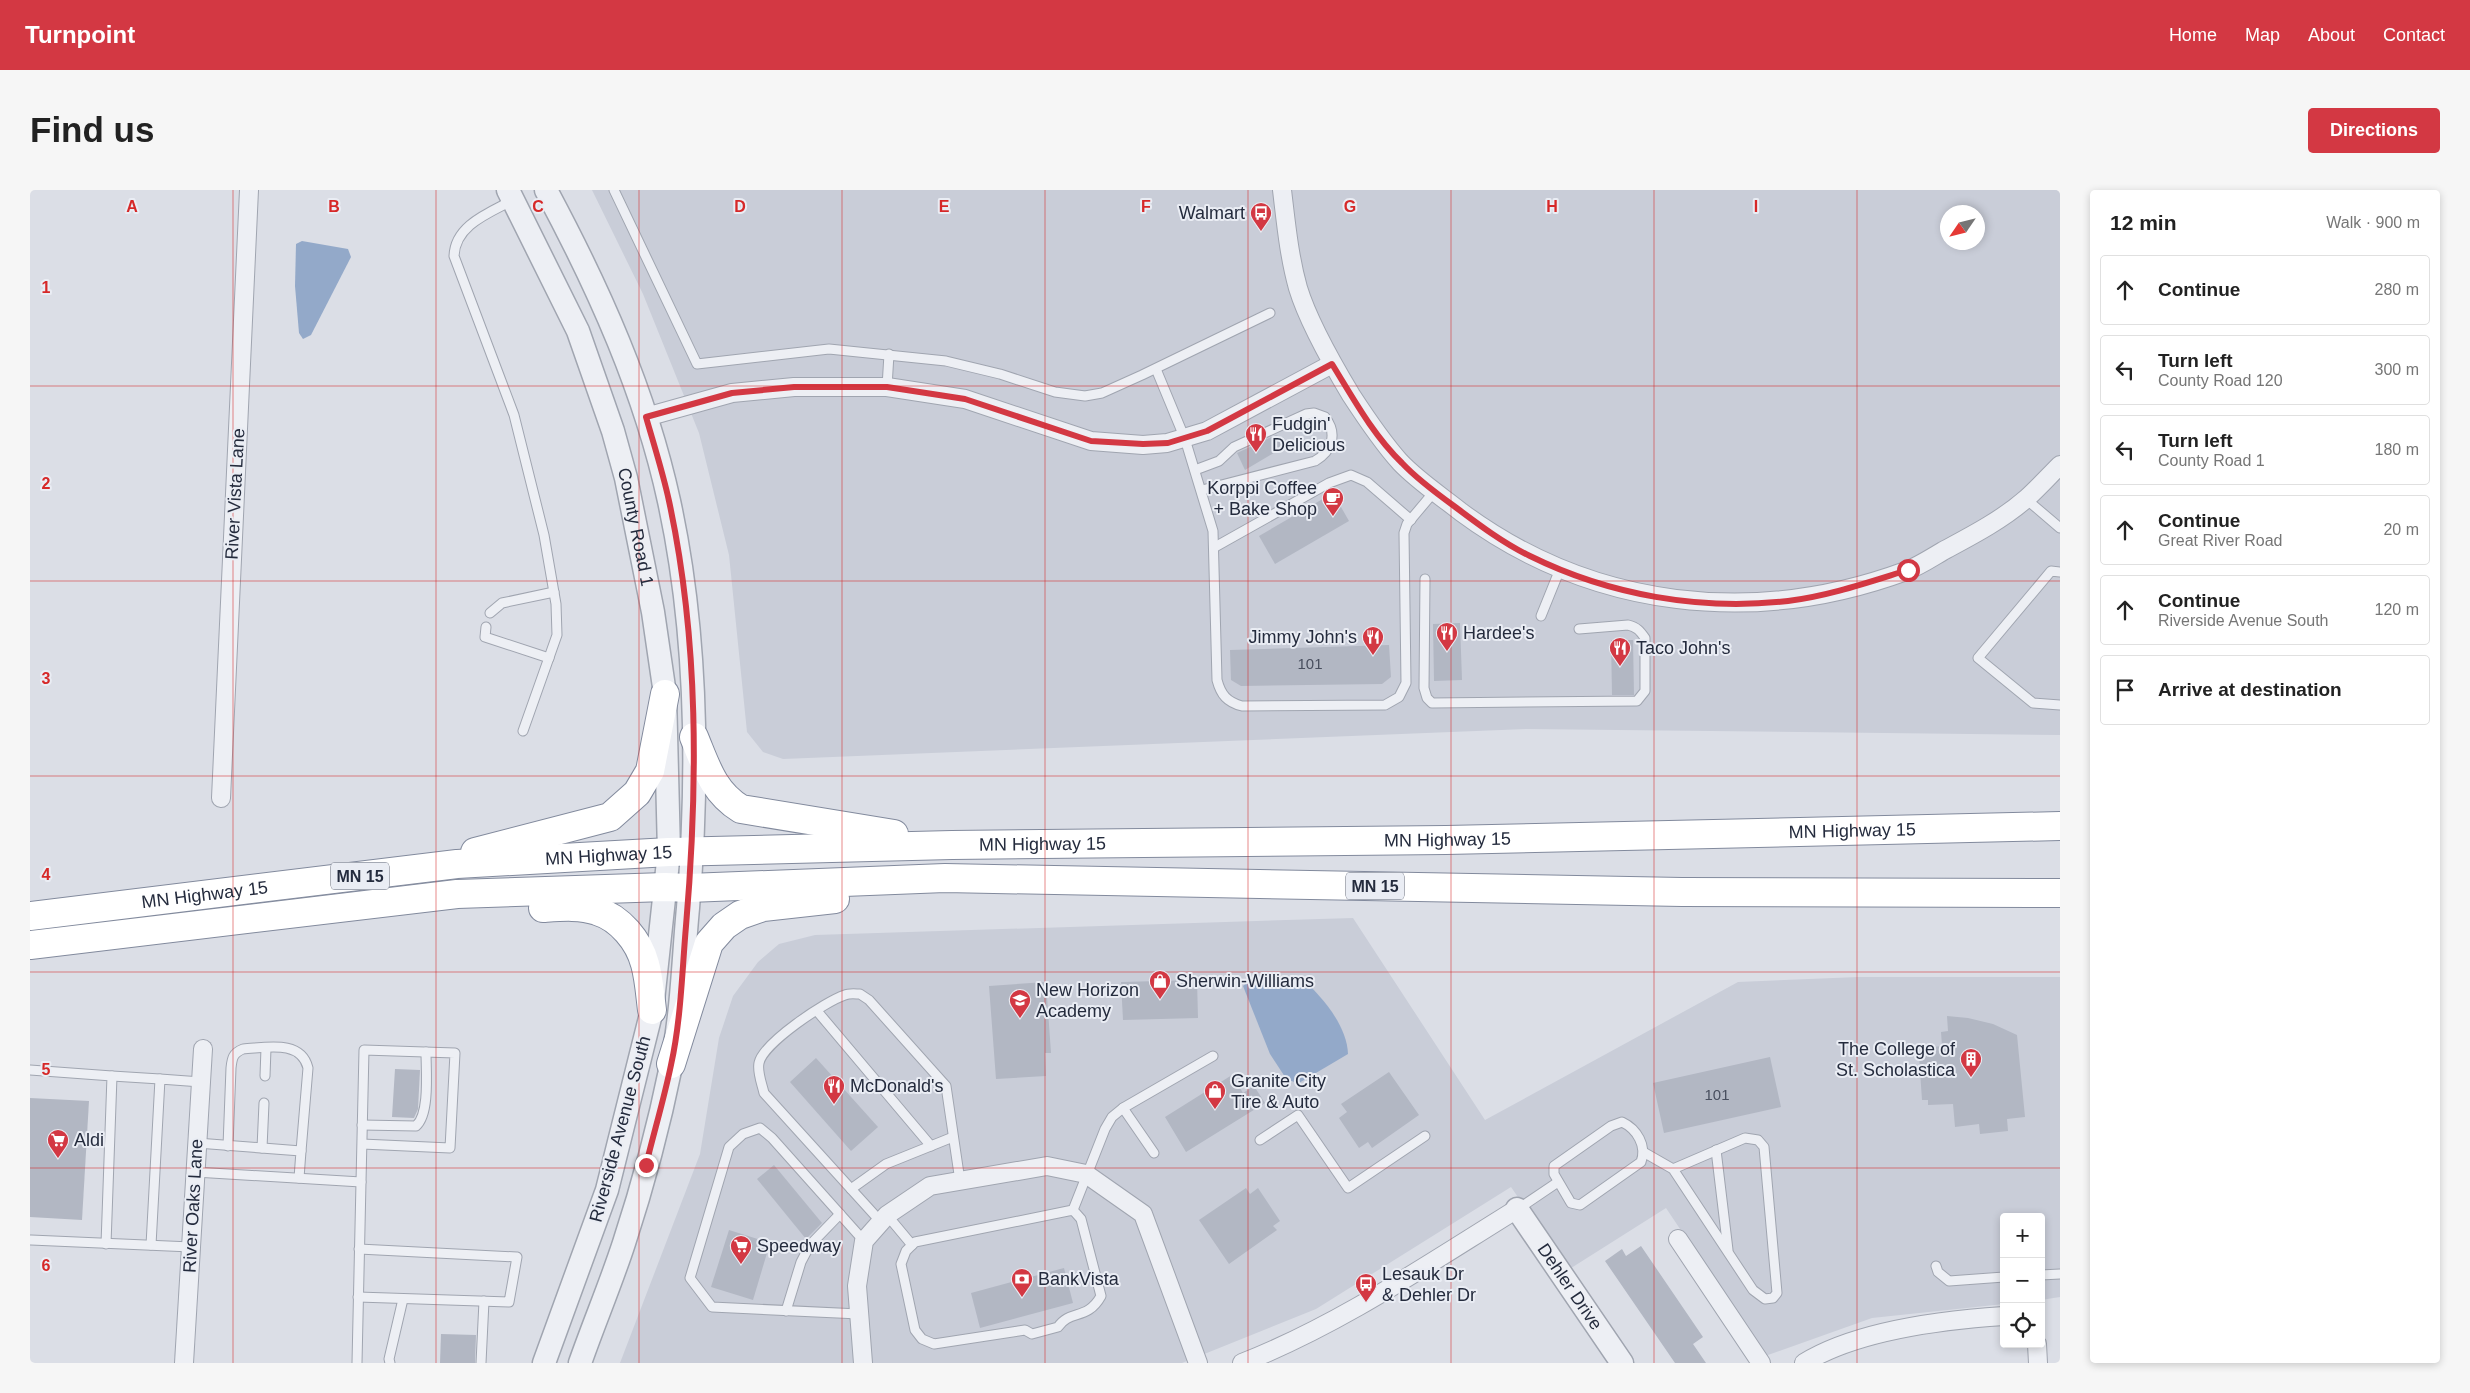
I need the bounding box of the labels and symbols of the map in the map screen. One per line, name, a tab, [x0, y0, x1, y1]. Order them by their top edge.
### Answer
text: A	[126, 198, 138, 215]
text: B	[328, 198, 340, 215]
text: C	[532, 198, 544, 215]
text: D	[734, 198, 746, 215]
text: E	[939, 198, 950, 215]
text: F	[1141, 198, 1151, 215]
text: G	[1344, 198, 1356, 215]
text: H	[1546, 198, 1558, 215]
text: I	[1754, 198, 1758, 215]
bus stop icon: Walmart	[1249, 201, 1273, 232]
place label: Walmart	[1179, 203, 1245, 223]
north arrow	[1940, 205, 1985, 250]
text: 1	[42, 279, 51, 296]
place label: Fudgin' Delicious	[1272, 414, 1345, 455]
restaurant icon: Fudgin' Delicious	[1244, 422, 1268, 453]
street label: River Vista Lane	[222, 428, 248, 560]
street label: County Road 1	[614, 465, 658, 588]
text: 2	[42, 475, 51, 492]
place label: Korppi Coffee + Bake Shop	[1207, 478, 1317, 519]
cafe icon: Korppi Coffee + Bake Shop	[1321, 486, 1345, 517]
route start	[1897, 559, 1920, 582]
restaurant icon: Hardee's	[1435, 621, 1459, 652]
place label: Hardee's	[1463, 623, 1534, 643]
restaurant icon: Jimmy John's	[1361, 625, 1385, 656]
place label: Jimmy John's	[1249, 627, 1357, 647]
restaurant icon: Taco John's	[1608, 636, 1632, 667]
place label: Taco John's	[1636, 638, 1731, 658]
house number: 101	[1297, 655, 1323, 672]
text: 3	[42, 670, 51, 687]
street label: MN Highway 15	[1789, 819, 1916, 842]
street label: MN Highway 15	[1384, 829, 1511, 851]
street label: MN Highway 15	[979, 833, 1106, 855]
street label: MN Highway 15	[545, 842, 673, 869]
road number: MN 15	[331, 862, 389, 889]
text: 4	[42, 866, 51, 883]
road number: MN 15	[1346, 872, 1404, 899]
street label: MN Highway 15	[140, 877, 269, 912]
shop icon: Sherwin-Williams	[1148, 969, 1172, 1000]
place label: Sherwin-Williams	[1176, 971, 1314, 991]
place label: New Horizon Academy	[1036, 980, 1139, 1021]
school or university icon: New Horizon Academy	[1008, 988, 1032, 1019]
street label: Riverside Avenue South	[586, 1034, 654, 1224]
place label: The College of St. Scholastica	[1836, 1039, 1956, 1080]
building icon: The College of St. Scholastica	[1959, 1047, 1983, 1078]
text: 5	[42, 1061, 51, 1078]
place label: Granite City Tire & Auto	[1231, 1071, 1326, 1112]
restaurant icon: McDonald's	[822, 1074, 846, 1105]
place label: McDonald's	[850, 1076, 943, 1096]
shop icon: Granite City Tire & Auto	[1203, 1079, 1227, 1110]
house number: 101	[1704, 1086, 1730, 1103]
supermarket icon: Aldi	[46, 1128, 70, 1159]
place label: Aldi	[74, 1130, 104, 1150]
street label: River Oaks Lane	[180, 1139, 206, 1273]
route end	[635, 1154, 658, 1177]
supermarket icon: Speedway	[729, 1234, 753, 1265]
place label: Speedway	[757, 1236, 841, 1256]
street label: Dehler Drive	[1534, 1240, 1606, 1334]
text: 6	[42, 1257, 51, 1274]
place label: Lesauk Dr & Dehler Dr	[1382, 1264, 1476, 1305]
bank icon: BankVista	[1010, 1267, 1034, 1298]
place label: BankVista	[1038, 1269, 1120, 1289]
bus stop icon: Lesauk Dr & Dehler Dr	[1354, 1272, 1378, 1303]

